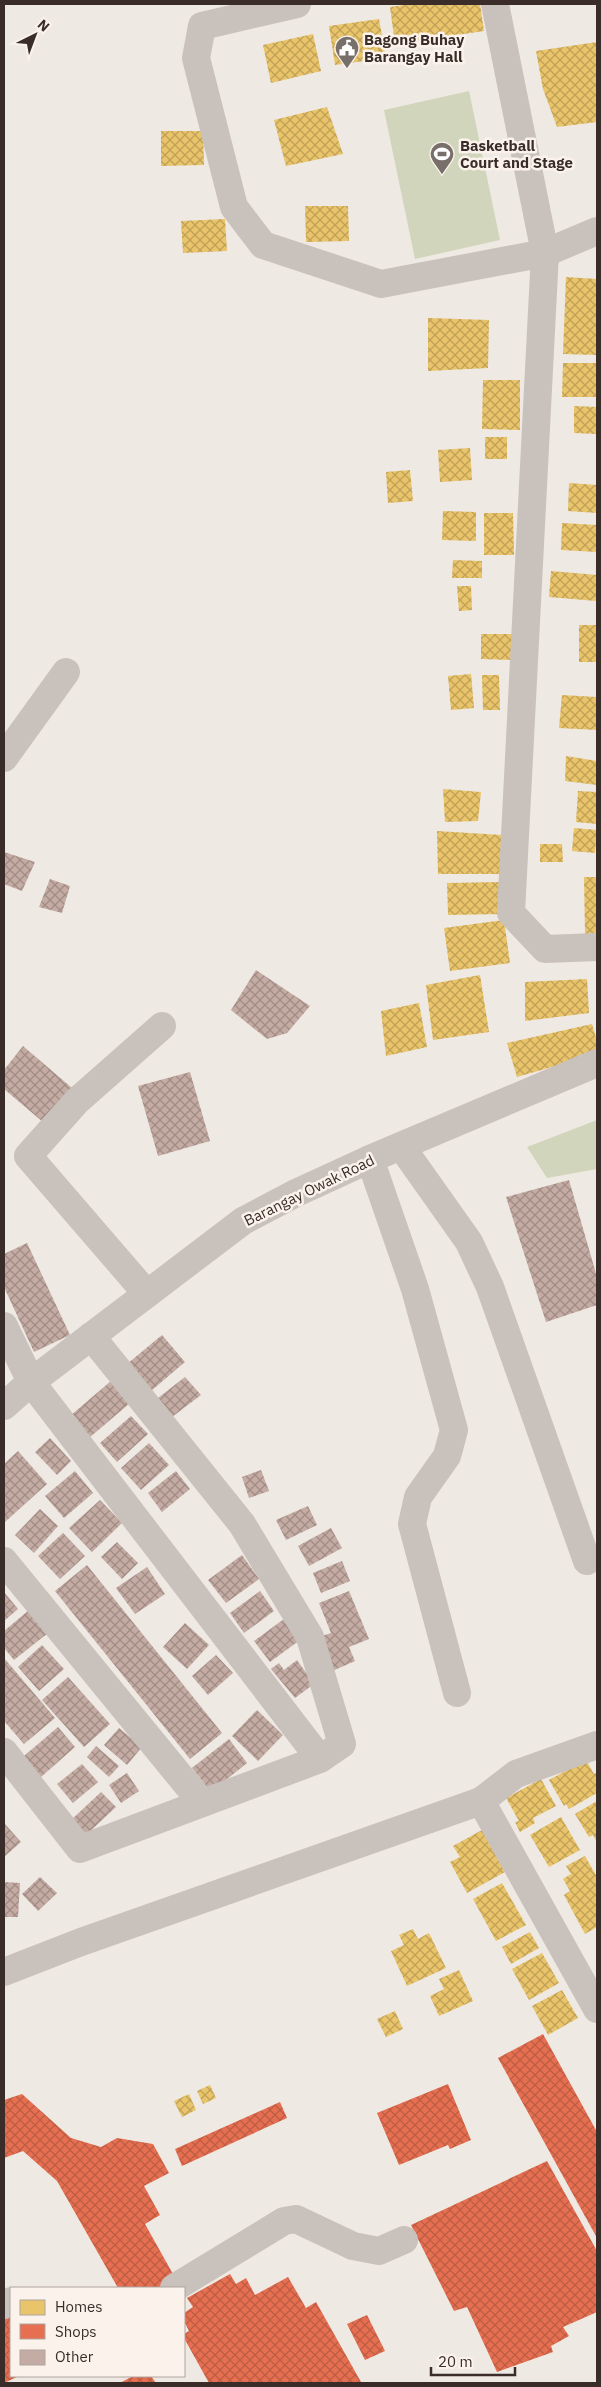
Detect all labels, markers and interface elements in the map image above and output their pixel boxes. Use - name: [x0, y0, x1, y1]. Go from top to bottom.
- north arrow: [10, 10, 60, 60]
- text: N: [34, 15, 53, 35]
- place label: Bagong Buhay Barangay Hall: [364, 30, 464, 66]
- public building icon: Bagong Buhay Barangay Hall: [334, 35, 360, 69]
- place label: Basketball Court and Stage: [460, 136, 573, 172]
- sports icon: Basketball Court and Stage: [429, 141, 455, 175]
- street label: Barangay Owak Road: [241, 1150, 377, 1230]
- legend: [10, 2287, 185, 2377]
- text: Homes: [55, 2297, 103, 2316]
- text: Shops: [55, 2322, 97, 2341]
- scale bar: [431, 2344, 515, 2376]
- text: Other: [55, 2347, 94, 2366]
- text: 20 m: [438, 2352, 473, 2371]

